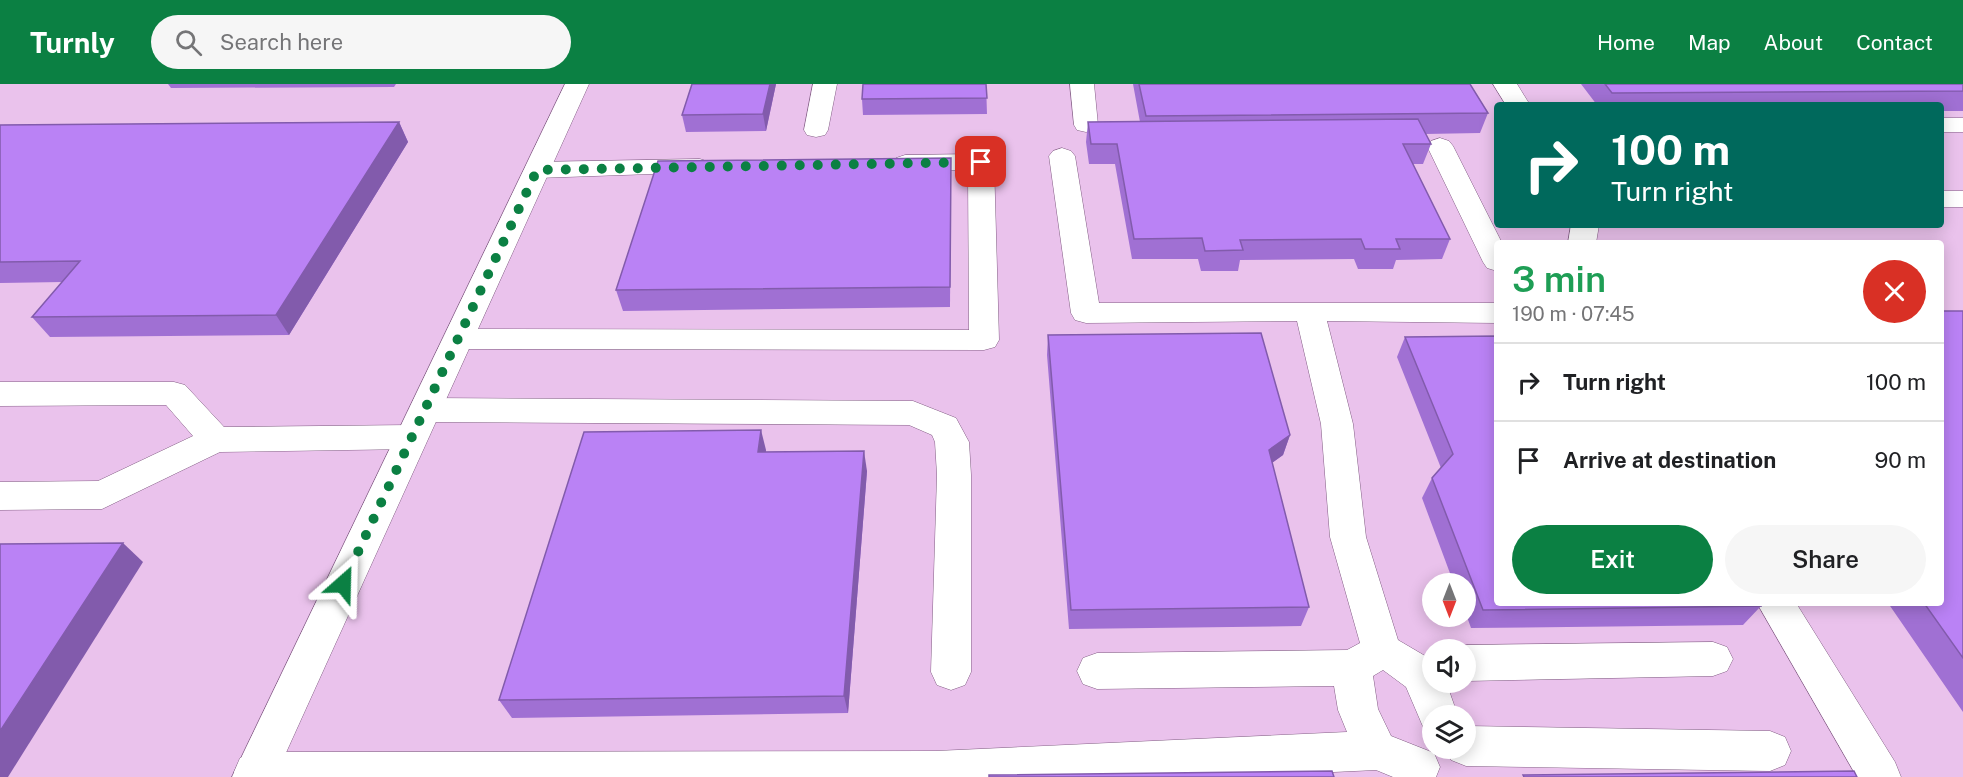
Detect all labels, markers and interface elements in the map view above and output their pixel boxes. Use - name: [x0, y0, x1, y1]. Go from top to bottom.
- search box: [151, 15, 571, 69]
- text: Turnly: [30, 26, 115, 59]
- icon: search: [172, 26, 205, 59]
- text: Search here: [220, 29, 343, 55]
- text: Home: [1597, 30, 1655, 55]
- text: Map: [1688, 30, 1731, 55]
- text: About: [1764, 30, 1823, 55]
- text: Contact: [1856, 30, 1933, 55]
- text: 100 m: [1611, 125, 1730, 174]
- icon: right: [1512, 126, 1590, 204]
- pin: [955, 136, 1006, 187]
- icon: arrive: [964, 145, 997, 178]
- text: Turn right: [1611, 175, 1734, 207]
- text: 3 min: [1512, 258, 1606, 300]
- button: close: [1863, 260, 1926, 323]
- text: 190 m · 07:45: [1512, 302, 1635, 326]
- icon: right: [1512, 366, 1545, 399]
- text: Turn right: [1563, 369, 1666, 395]
- text: 100 m: [1866, 369, 1926, 395]
- icon: arrive: [1512, 444, 1545, 477]
- text: Arrive at destination: [1563, 447, 1776, 473]
- text: 90 m: [1875, 447, 1926, 473]
- button: Exit: [1512, 525, 1713, 594]
- button: Share: [1725, 525, 1926, 594]
- position arrow: [311, 552, 375, 616]
- north arrow: [1422, 573, 1476, 627]
- map controls: [1422, 573, 1476, 759]
- button: sound: [1422, 639, 1476, 693]
- button: layers: [1422, 705, 1476, 759]

